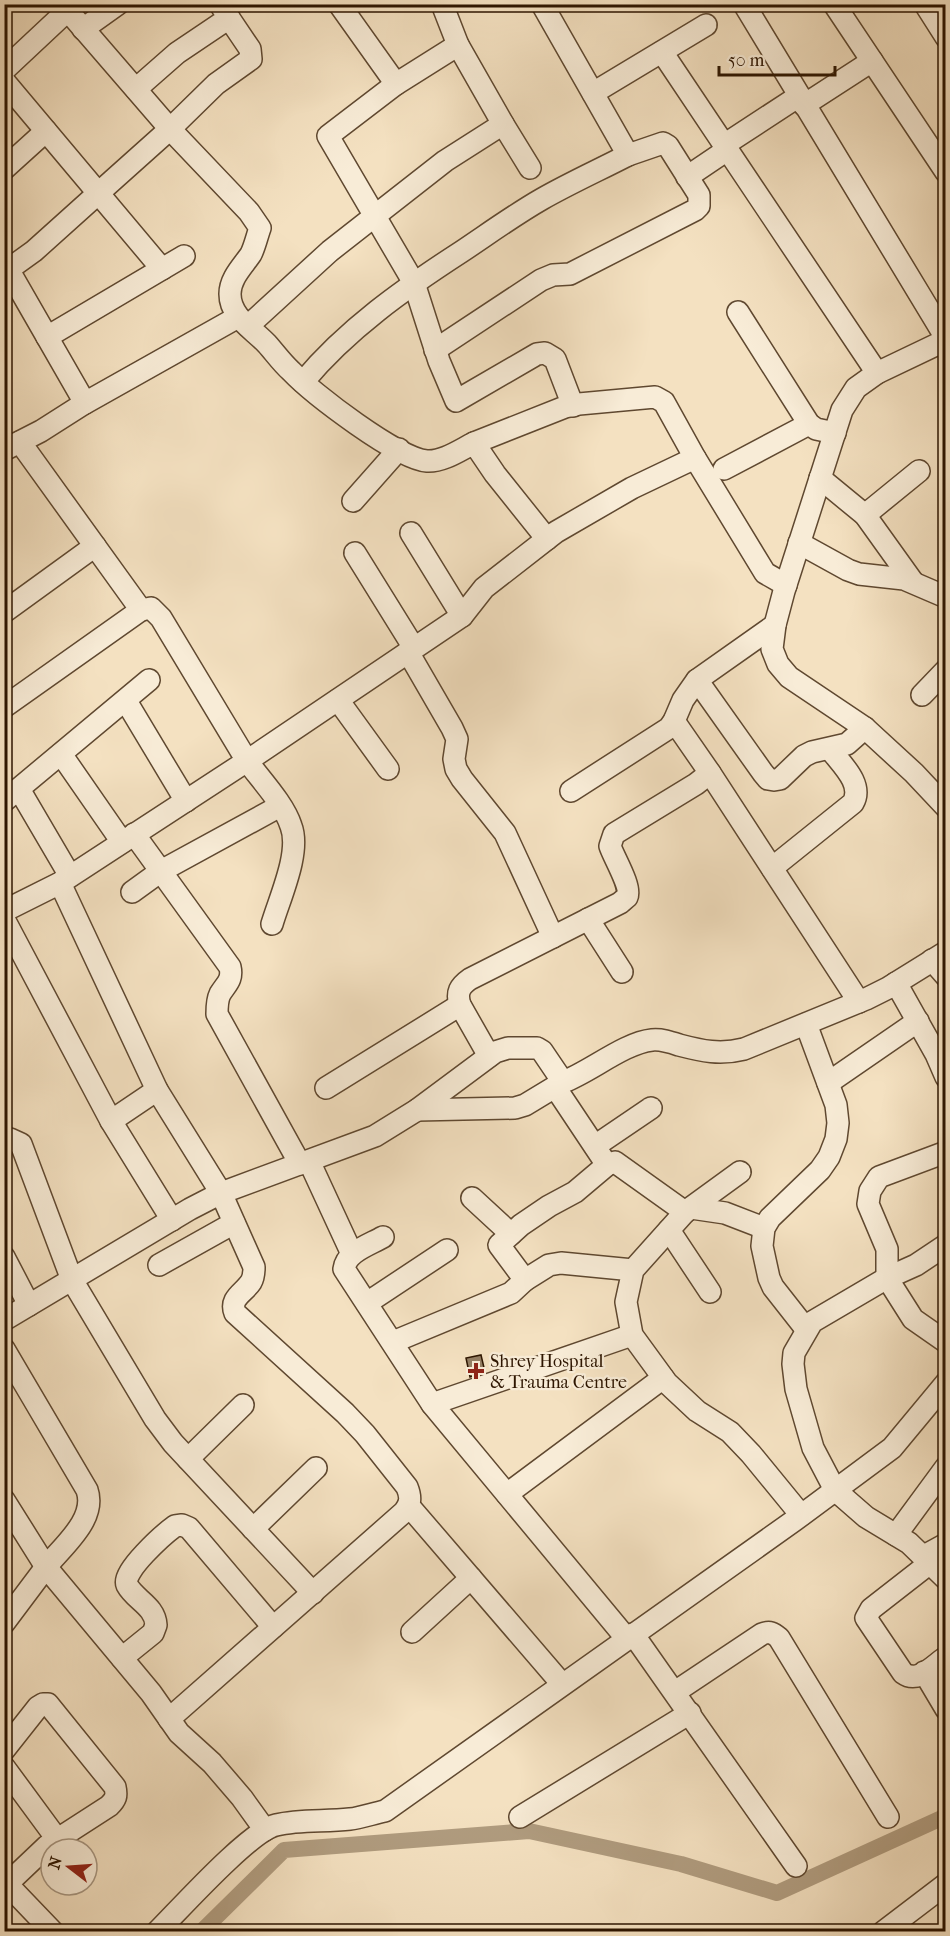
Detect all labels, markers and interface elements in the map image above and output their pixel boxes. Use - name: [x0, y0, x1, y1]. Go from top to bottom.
- scale bar: [719, 39, 834, 77]
- text: 50 m: [728, 50, 765, 71]
- place label: Shrey Hospital & Trauma Centre: [490, 1351, 627, 1393]
- marker: Shrey Hospital & Trauma Centre: [467, 1362, 485, 1380]
- north arrow: [39, 1837, 99, 1897]
- text: N: [44, 1853, 66, 1871]

